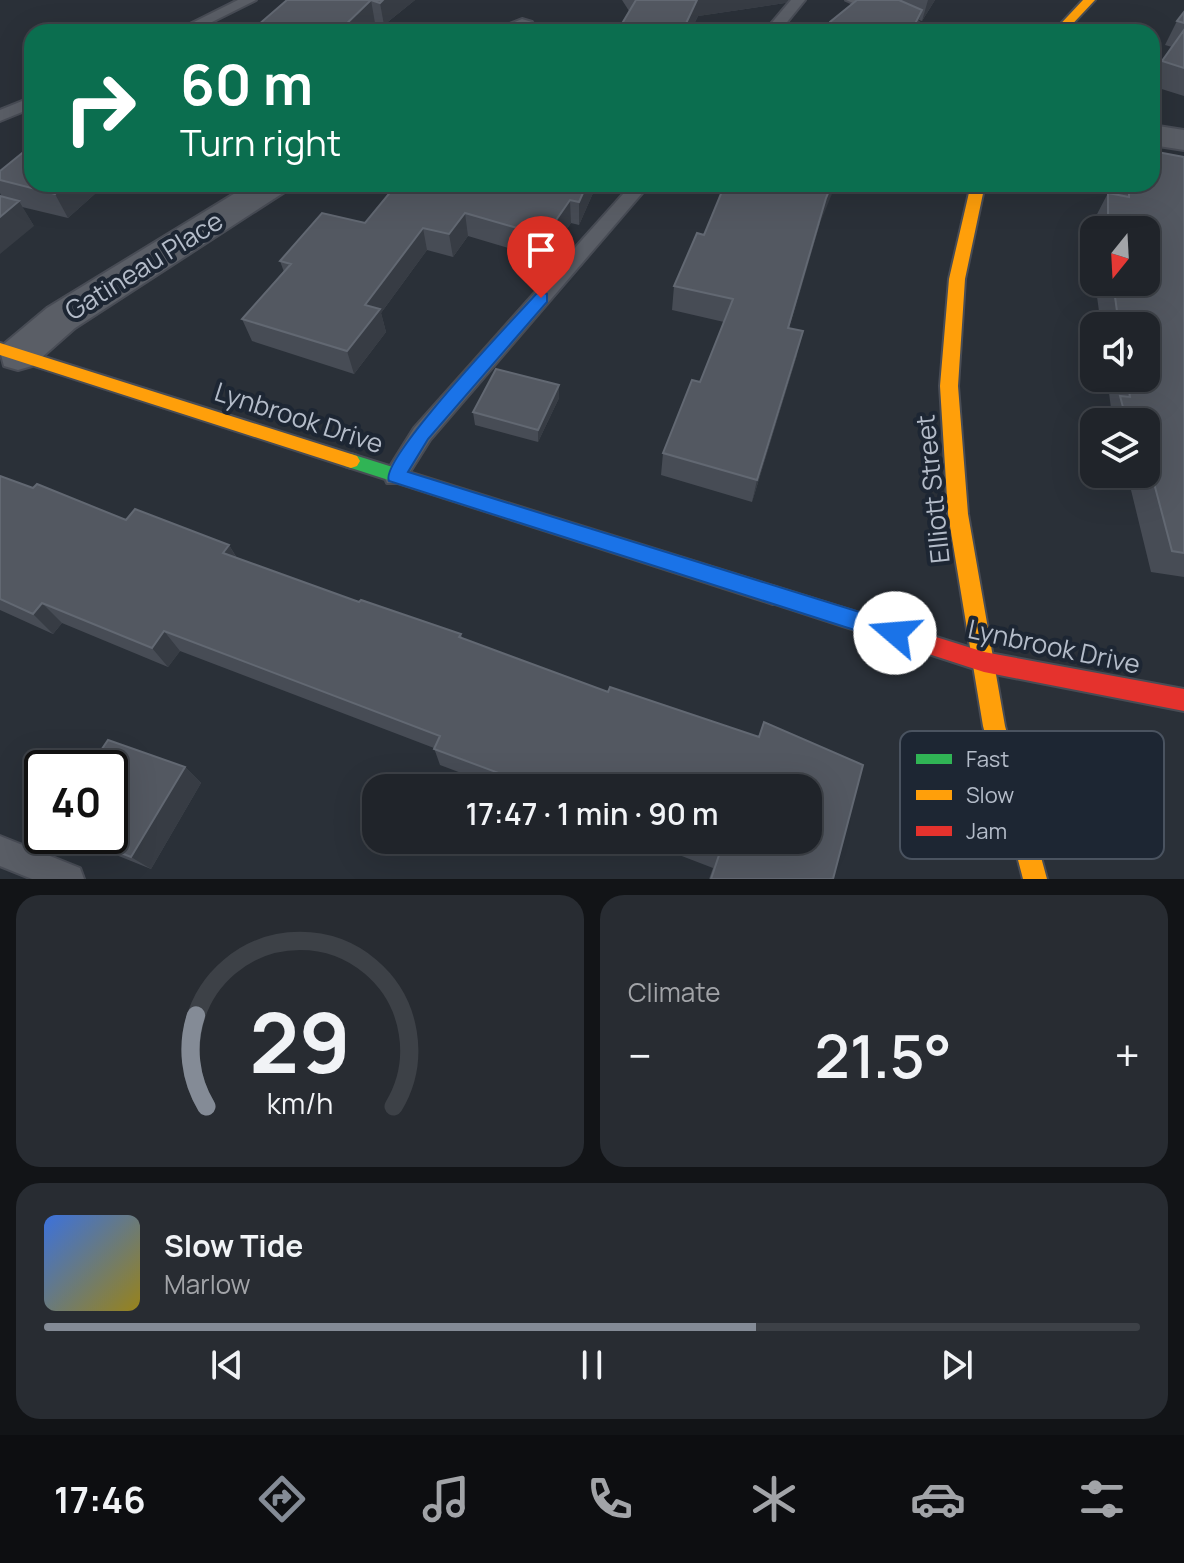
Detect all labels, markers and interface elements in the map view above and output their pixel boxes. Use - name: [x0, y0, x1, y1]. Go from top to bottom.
- text: 60 m: [180, 45, 313, 122]
- icon: right: [48, 56, 152, 160]
- text: Turn right: [180, 118, 341, 167]
- street label: Gatineau Place: [58, 202, 229, 328]
- pin: [507, 216, 575, 298]
- north arrow: [1080, 216, 1160, 296]
- map controls: [1080, 216, 1160, 488]
- icon: arrive: [519, 228, 563, 272]
- button: sound: [1080, 312, 1160, 392]
- street label: Lynbrook Drive: [210, 373, 388, 461]
- button: layers: [1080, 408, 1160, 488]
- street label: Elliott Street: [906, 413, 958, 565]
- position arrow: [853, 591, 937, 675]
- street label: Lynbrook Drive: [965, 610, 1144, 682]
- legend: [900, 731, 1164, 859]
- text: Fast: [966, 744, 1009, 774]
- speed limit sign: 40: [24, 750, 128, 854]
- text: Slow: [966, 780, 1014, 810]
- text: 17:47 · 1 min · 90 m: [465, 793, 719, 834]
- text: Jam: [966, 816, 1007, 846]
- text: Climate: [628, 974, 720, 1010]
- text: 29: [249, 984, 351, 1098]
- text: 21.5°: [815, 1014, 952, 1096]
- text: −: [628, 1025, 652, 1085]
- text: +: [1115, 1025, 1140, 1085]
- text: km/h: [267, 1084, 333, 1123]
- text: Slow Tide: [164, 1225, 303, 1266]
- text: Marlow: [164, 1266, 251, 1302]
- icon: previous: [205, 1343, 249, 1387]
- icon: pause: [570, 1343, 614, 1387]
- icon: next: [935, 1343, 979, 1387]
- icon: directions: [254, 1471, 310, 1527]
- icon: music: [418, 1471, 474, 1527]
- icon: phone: [582, 1471, 638, 1527]
- icon: climate: [746, 1471, 802, 1527]
- icon: car: [910, 1471, 966, 1527]
- icon: filters: [1074, 1471, 1130, 1527]
- text: 17:46: [54, 1475, 146, 1524]

